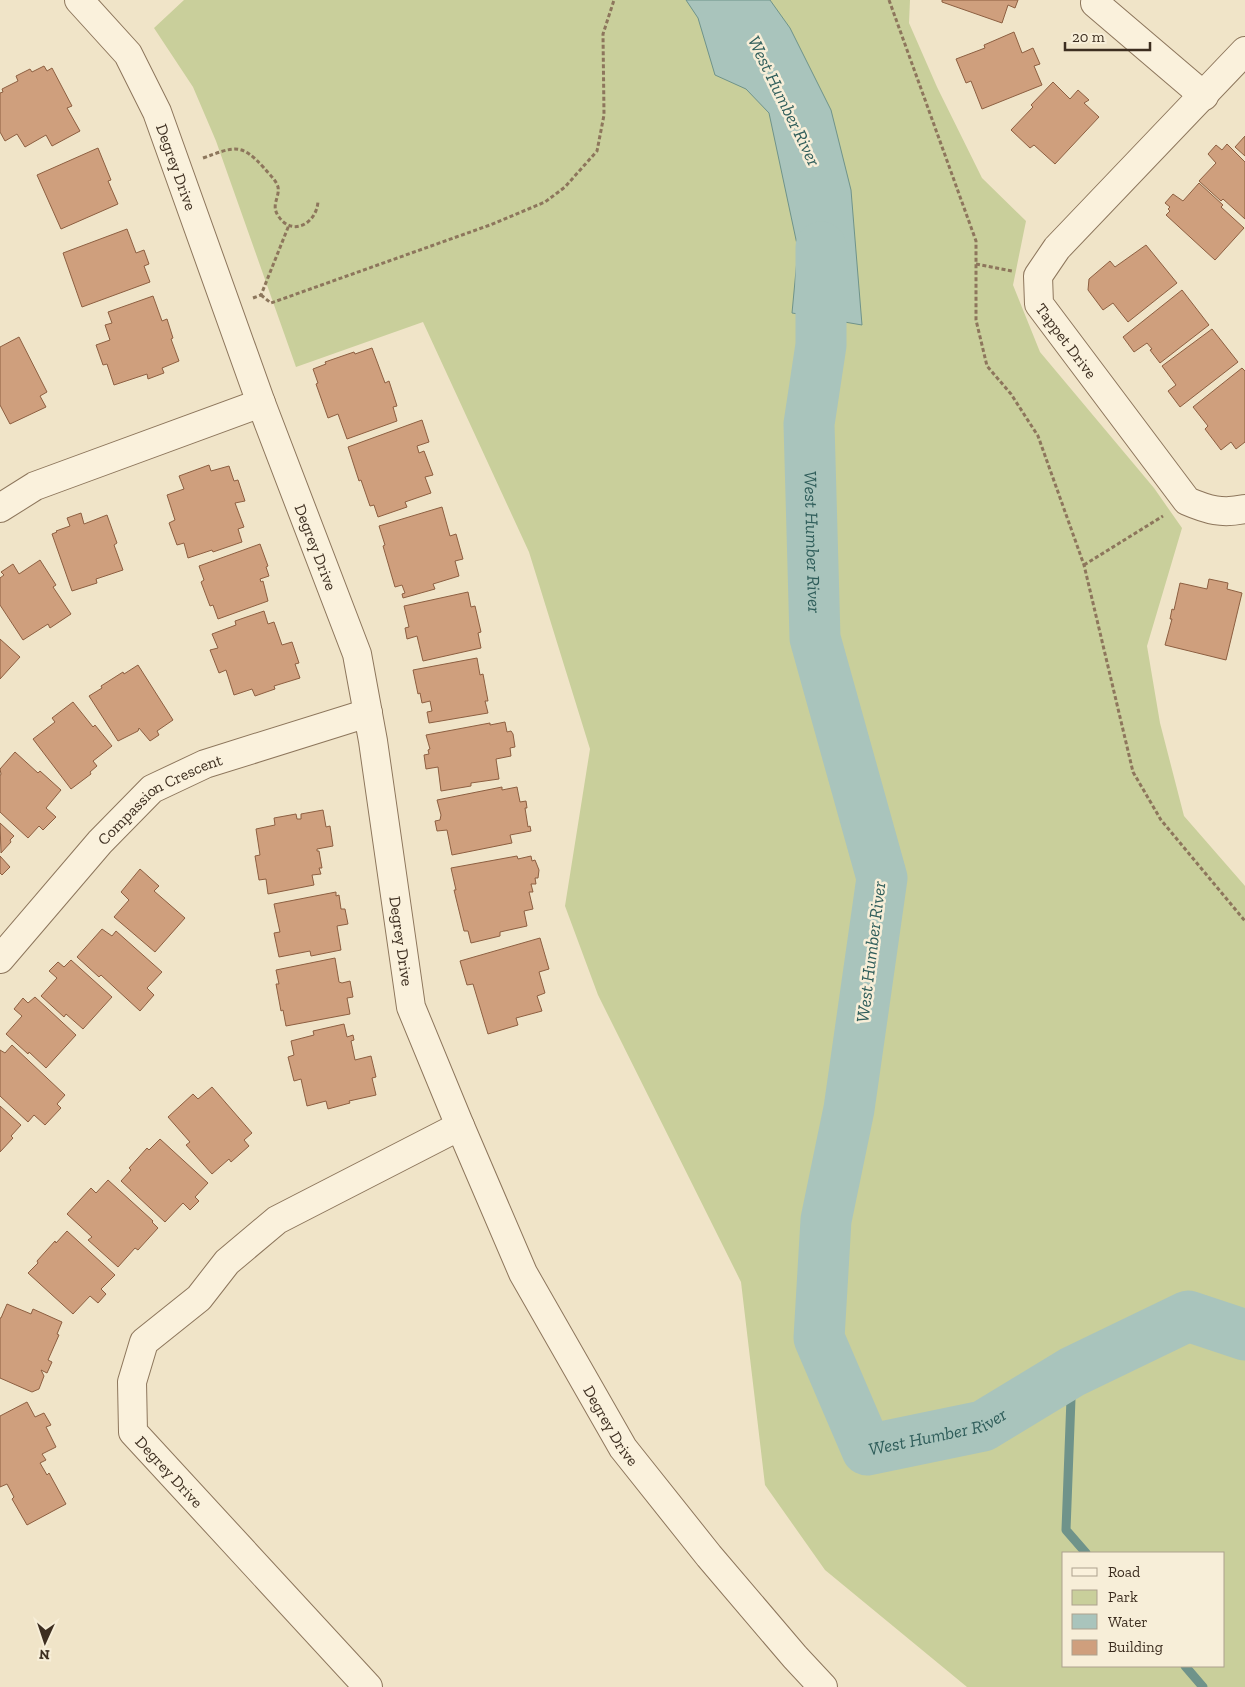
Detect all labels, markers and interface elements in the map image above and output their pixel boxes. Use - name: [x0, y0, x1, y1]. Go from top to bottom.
- scale bar: [1065, 20, 1150, 52]
- text: 20 m: [1072, 28, 1105, 46]
- water label: West Humber River: [743, 32, 825, 170]
- street label: Degrey Drive: [152, 121, 200, 213]
- street label: Tappet Drive: [1032, 299, 1101, 382]
- water label: West Humber River: [799, 471, 825, 614]
- street label: Degrey Drive: [291, 501, 341, 593]
- street label: Compassion Crescent: [94, 750, 225, 849]
- water label: West Humber River: [851, 879, 891, 1024]
- street label: Degrey Drive: [385, 895, 417, 987]
- street label: Degrey Drive: [579, 1382, 642, 1470]
- water label: West Humber River: [867, 1403, 1011, 1460]
- street label: Degrey Drive: [131, 1432, 207, 1512]
- legend: [1062, 1552, 1225, 1667]
- text: Road: [1108, 1563, 1141, 1581]
- text: Park: [1108, 1588, 1138, 1606]
- text: Water: [1108, 1613, 1148, 1631]
- north arrow: [20, 1617, 70, 1667]
- text: Building: [1108, 1638, 1163, 1656]
- text: N: [38, 1646, 50, 1663]

